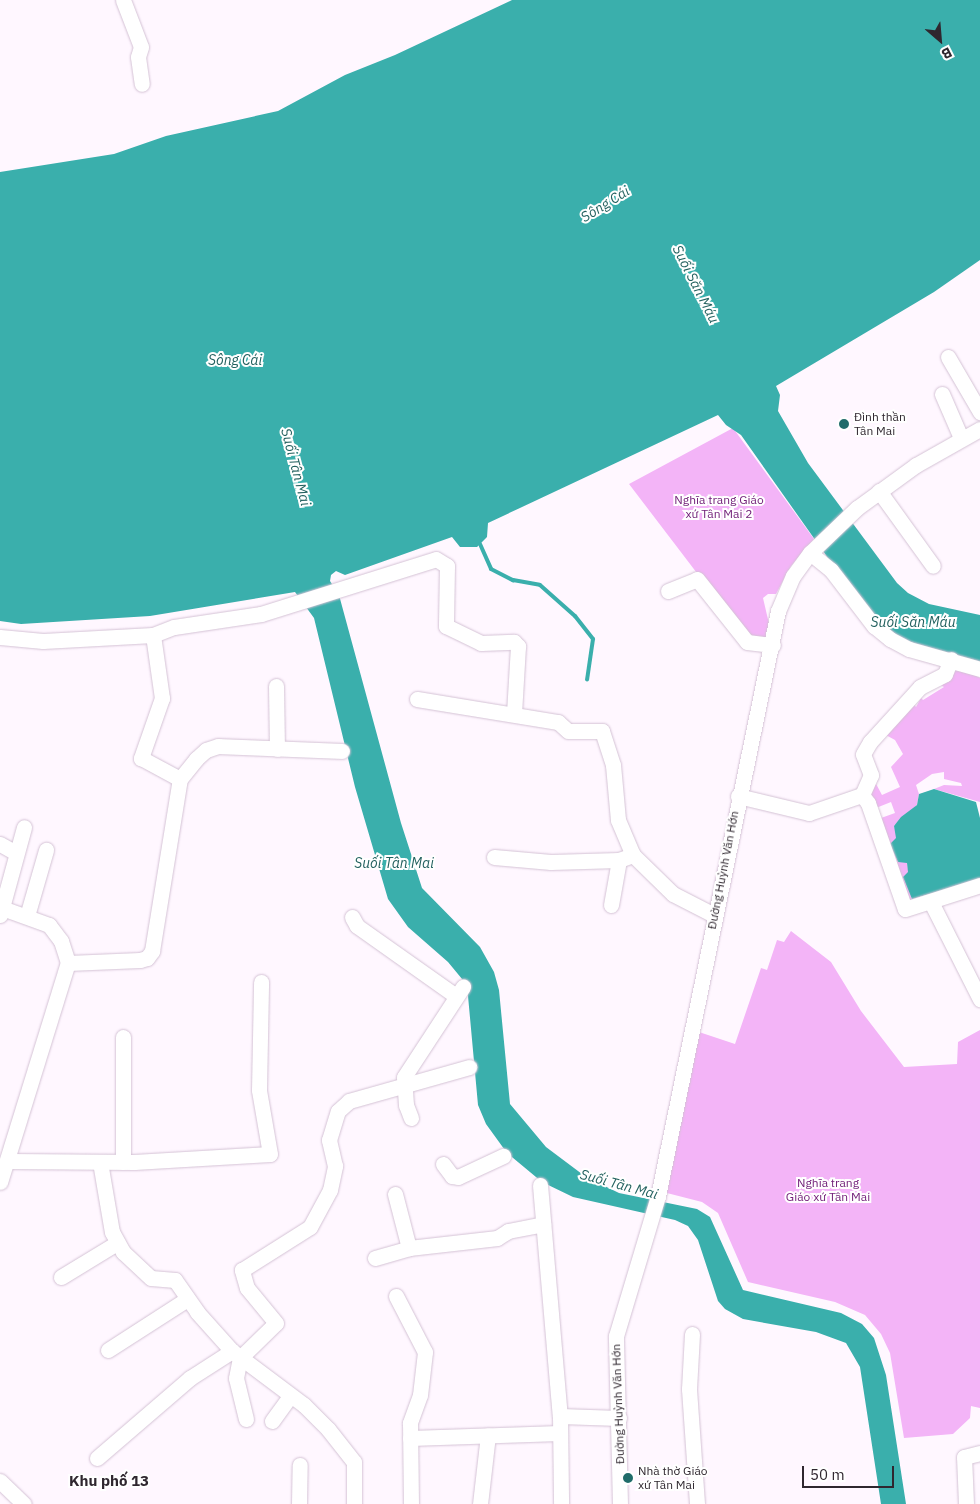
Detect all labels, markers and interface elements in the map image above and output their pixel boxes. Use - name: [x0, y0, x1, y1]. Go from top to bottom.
- north arrow: [915, 15, 965, 65]
- text: B: [939, 43, 955, 64]
- water label: Sông Cái: [578, 183, 632, 225]
- water label: Suối Săn Máu: [669, 242, 723, 326]
- water label: Sông Cái: [208, 352, 262, 368]
- place label: Đình thần Tân Mai: [854, 410, 906, 438]
- marker: Đình thần Tân Mai: [838, 418, 850, 430]
- water label: Suối Tân Mai: [278, 426, 314, 508]
- park label: Nghĩa trang Giáo xứ Tân Mai 2: [674, 493, 764, 521]
- water label: Suối Săn Máu: [870, 614, 956, 630]
- street label: Đường Huỳnh Văn Hớn: [704, 810, 742, 930]
- water label: Suối Tân Mai: [354, 855, 434, 871]
- water label: Suối Tân Mai: [578, 1166, 660, 1202]
- park label: Nghĩa trang Giáo xứ Tân Mai: [786, 1176, 870, 1204]
- street label: Đường Huỳnh Văn Hớn: [609, 1344, 627, 1464]
- scale bar: [805, 1456, 898, 1488]
- place label: Nhà thờ Giáo xứ Tân Mai: [638, 1464, 708, 1492]
- text: 50 m: [810, 1465, 845, 1484]
- district label: Khu phố 13: [69, 1472, 149, 1490]
- marker: Nhà thờ Giáo xứ Tân Mai: [622, 1472, 634, 1484]

